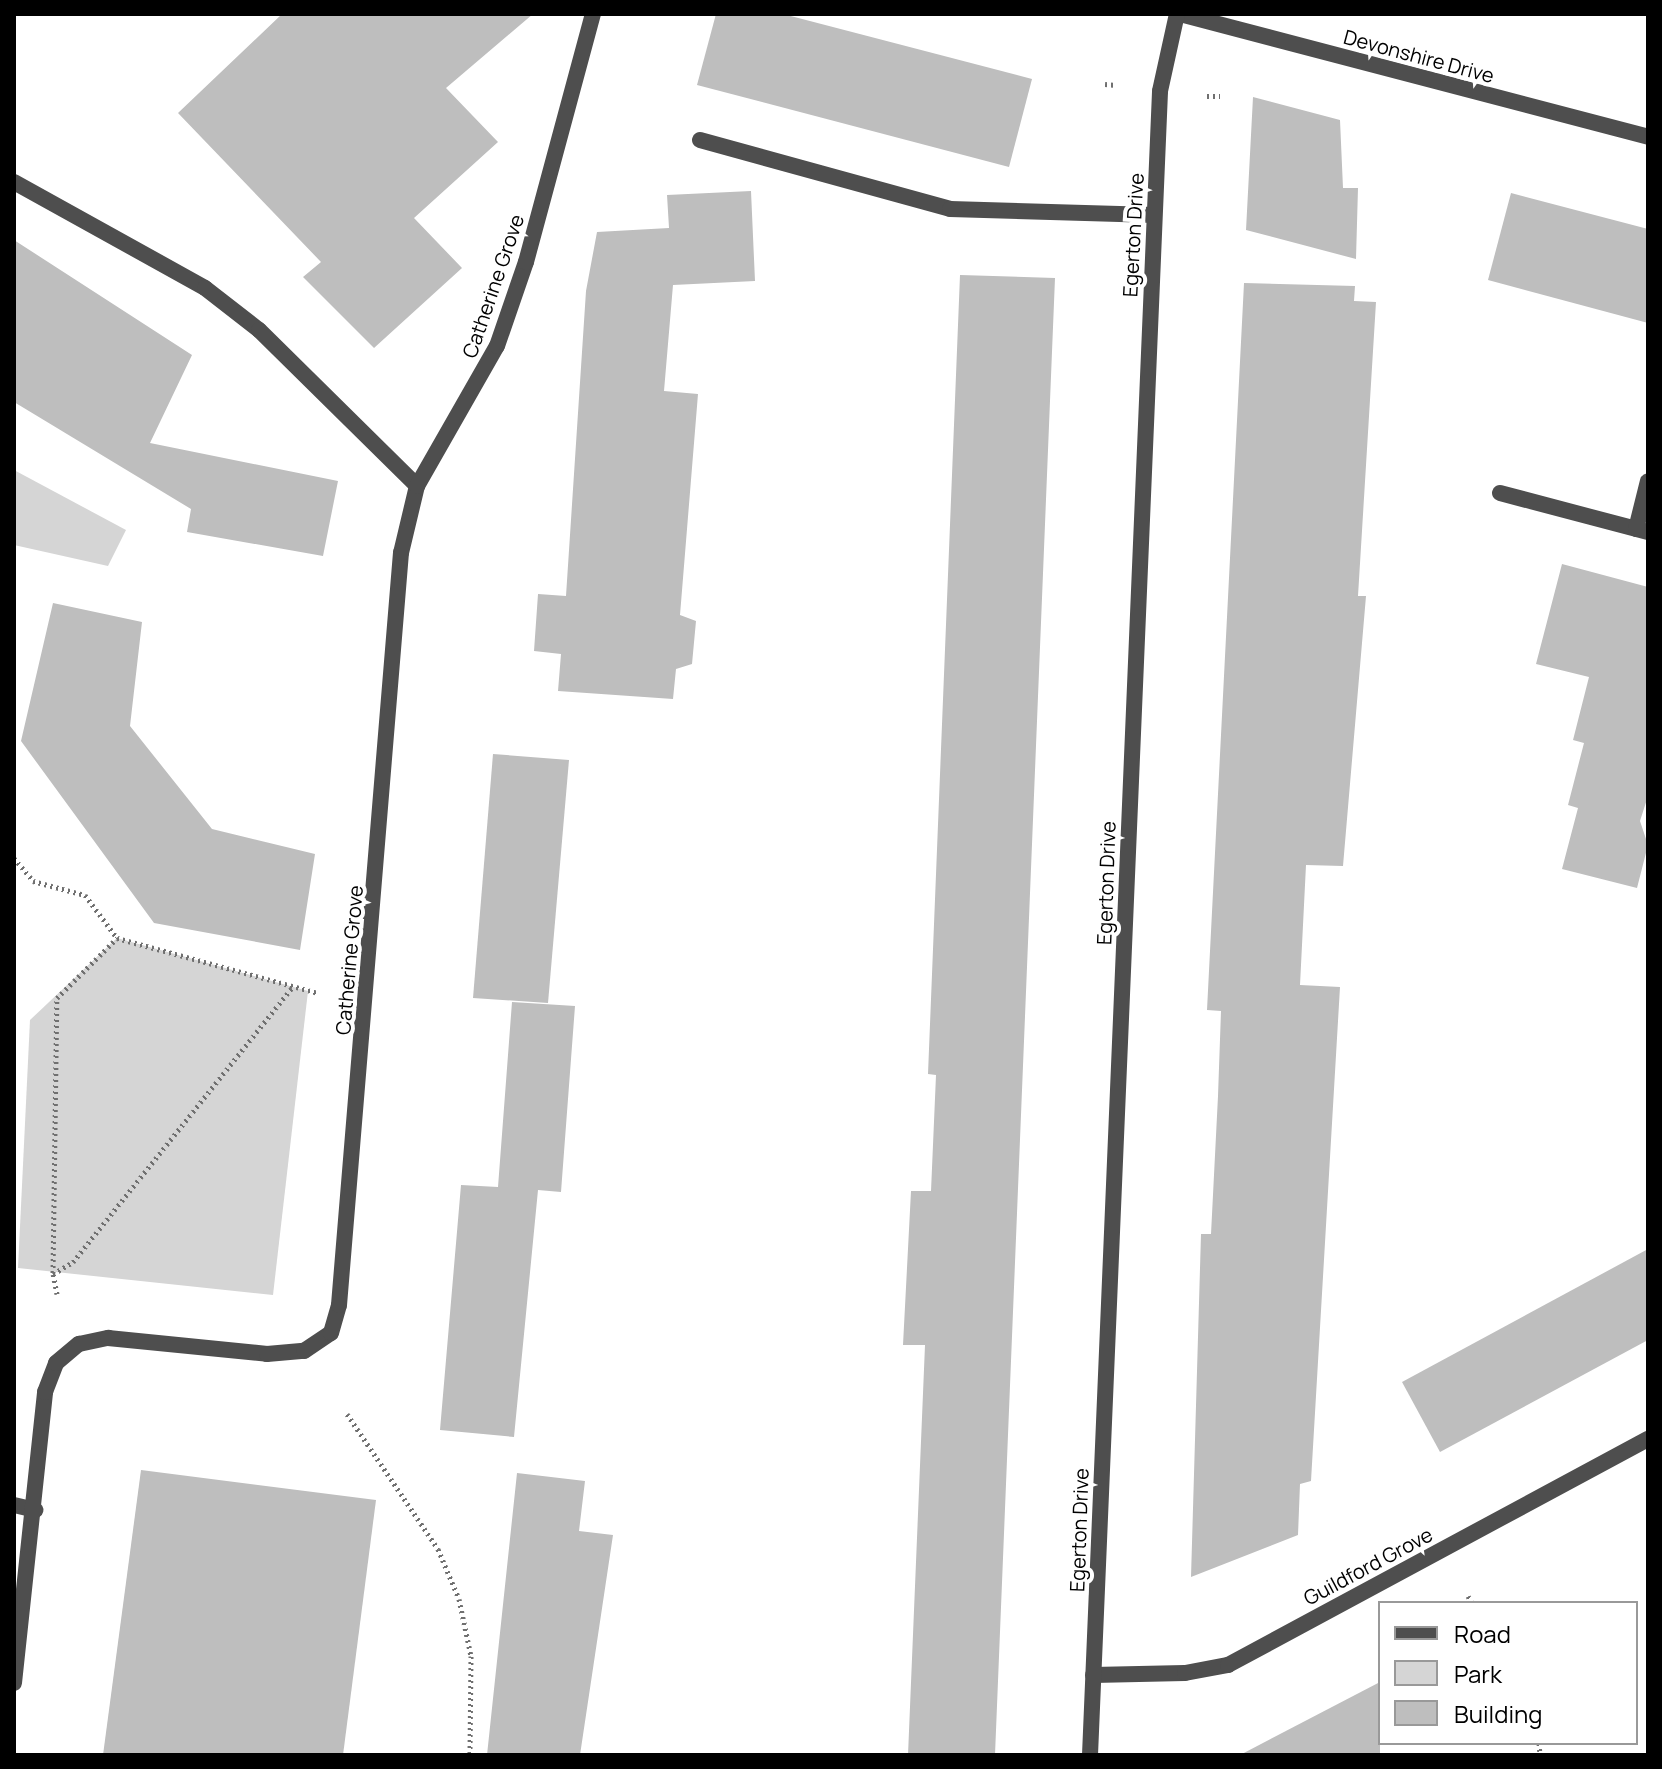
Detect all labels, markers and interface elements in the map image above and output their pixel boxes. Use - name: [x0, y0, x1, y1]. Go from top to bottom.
- street label: Devonshire Drive: [1341, 24, 1497, 88]
- street label: Egerton Drive: [1118, 172, 1148, 298]
- street label: Catherine Grove: [457, 211, 529, 361]
- street label: Egerton Drive: [1092, 821, 1120, 945]
- street label: Catherine Grove: [330, 884, 368, 1036]
- street label: Egerton Drive: [1065, 1468, 1093, 1592]
- street label: Guildford Grove: [1299, 1522, 1437, 1610]
- legend: [1378, 1601, 1638, 1745]
- text: Road: [1454, 1617, 1511, 1650]
- text: Park: [1454, 1657, 1502, 1690]
- text: Building: [1454, 1697, 1542, 1730]

